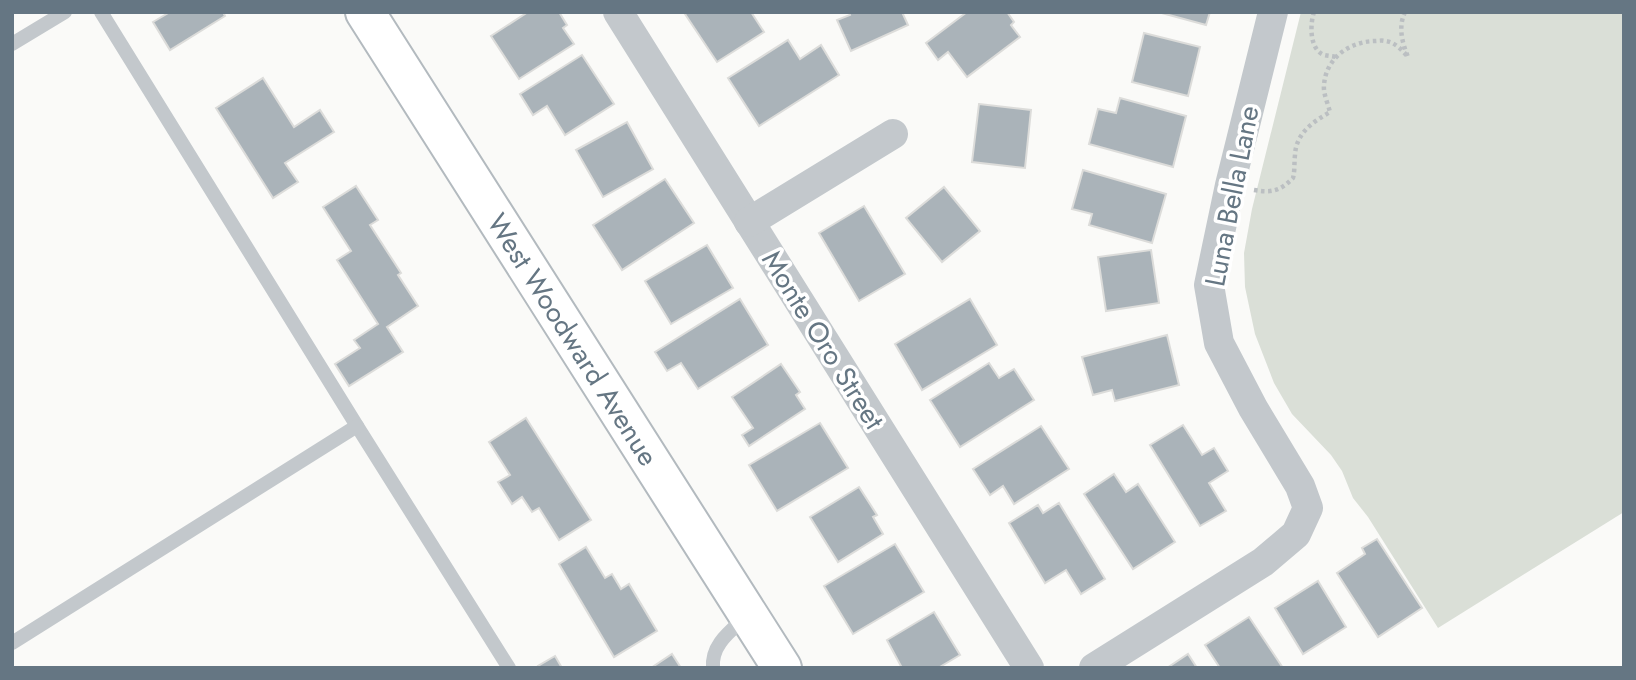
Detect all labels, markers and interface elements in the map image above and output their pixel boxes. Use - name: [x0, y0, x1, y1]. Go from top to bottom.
- street label: Luna Bella Lane: [1194, 102, 1270, 290]
- street label: West Woodward Avenue: [477, 205, 669, 474]
- street label: Monte Oro Street: [752, 243, 895, 438]

